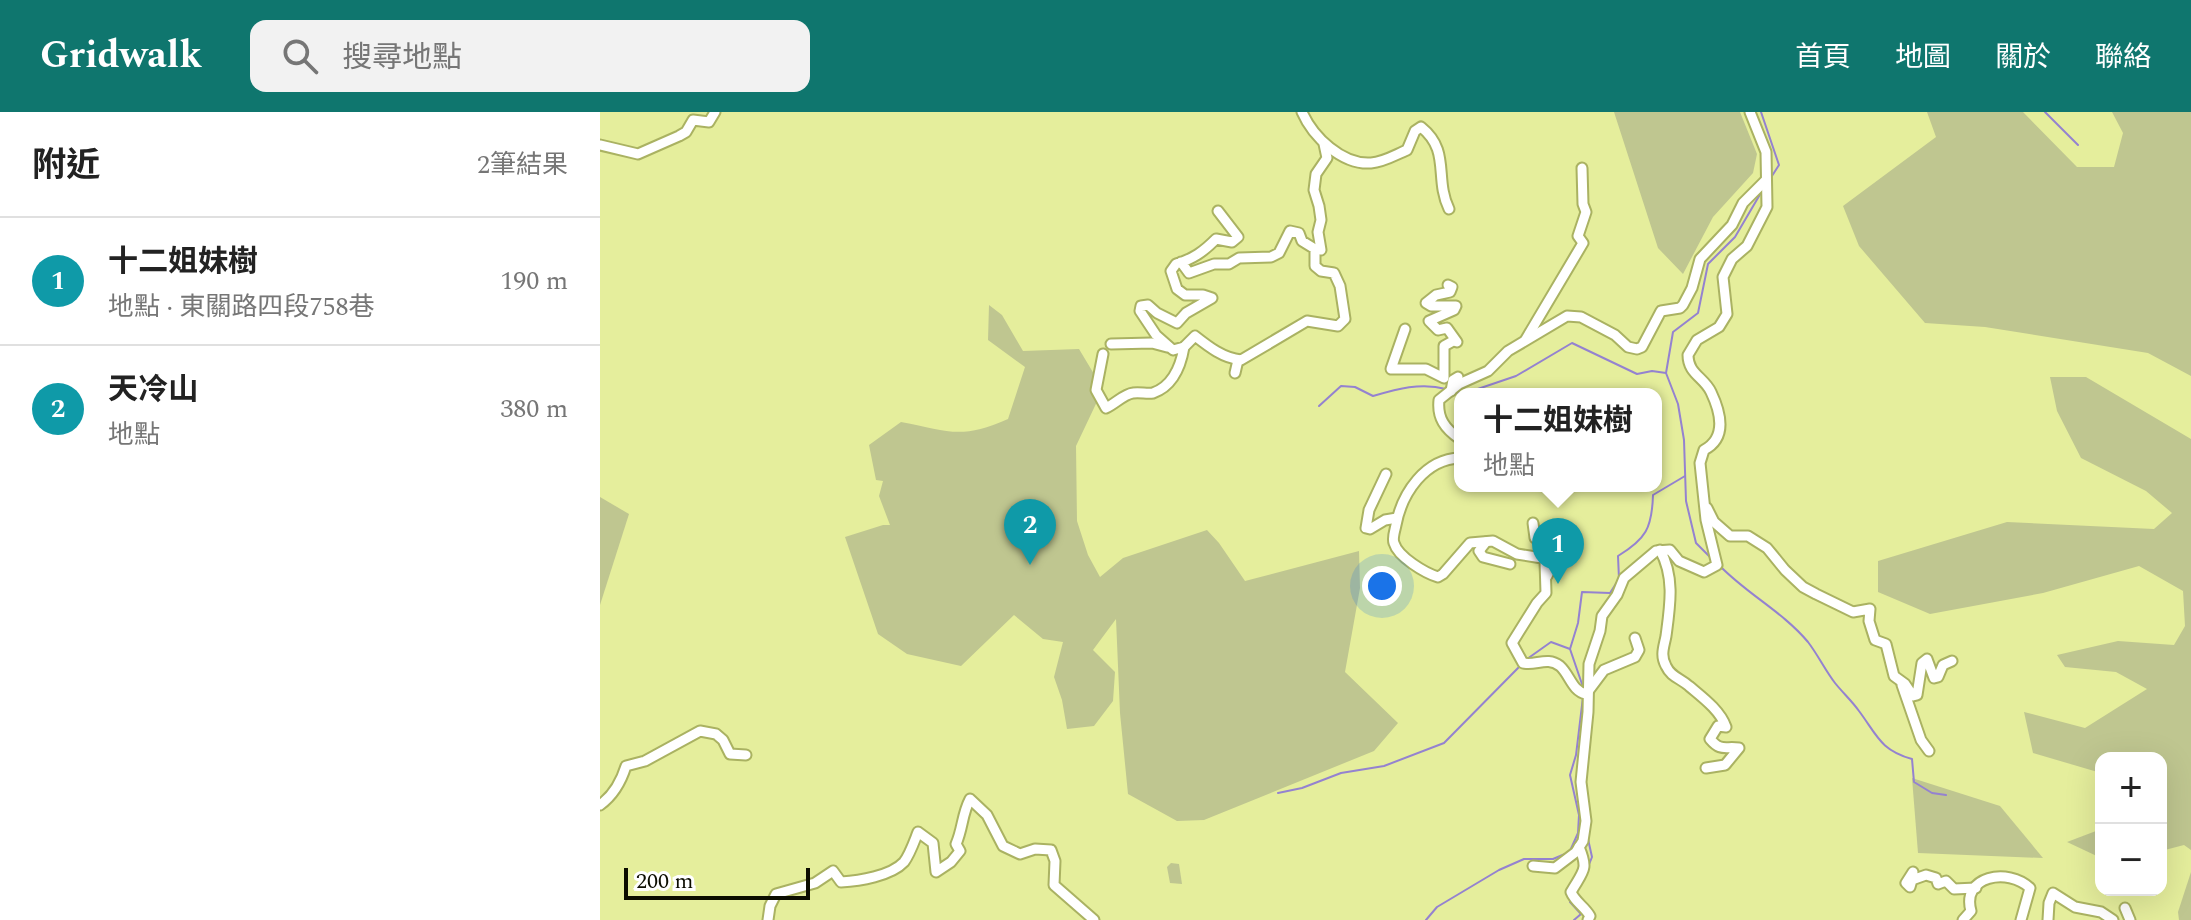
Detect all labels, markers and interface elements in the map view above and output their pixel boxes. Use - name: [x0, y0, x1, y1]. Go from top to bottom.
- search box: [250, 20, 810, 92]
- text: Gridwalk: [40, 27, 202, 85]
- icon: search: [278, 34, 322, 78]
- text: 搜尋地點: [342, 35, 462, 81]
- text: 首頁: [1795, 36, 1851, 79]
- text: 地圖: [1895, 36, 1951, 79]
- text: 關於: [1995, 36, 2051, 79]
- text: 聯絡: [2095, 36, 2151, 79]
- text: 附近: [32, 140, 100, 192]
- text: 2筆結果: [477, 145, 568, 185]
- text: 十二姐妹樹: [108, 239, 258, 285]
- text: 1: [51, 261, 65, 301]
- text: 190 m: [500, 261, 568, 301]
- text: 地點 · 東關路四段758巷: [108, 287, 375, 327]
- text: 天冷山: [108, 367, 198, 413]
- popup: [1454, 388, 1662, 492]
- text: 2: [51, 389, 65, 429]
- text: 380 m: [500, 389, 568, 429]
- text: 十二姐妹樹: [1483, 398, 1633, 444]
- text: 地點: [108, 415, 160, 455]
- text: 地點: [1483, 446, 1535, 486]
- pin: 2: [1004, 499, 1056, 565]
- pin: 1: [1532, 518, 1584, 584]
- your location: [1362, 566, 1402, 606]
- map controls: [2095, 752, 2167, 896]
- button: +: [2095, 752, 2167, 824]
- button: −: [2095, 824, 2167, 896]
- scale bar: [624, 864, 810, 900]
- text: 200 m: [636, 865, 693, 898]

